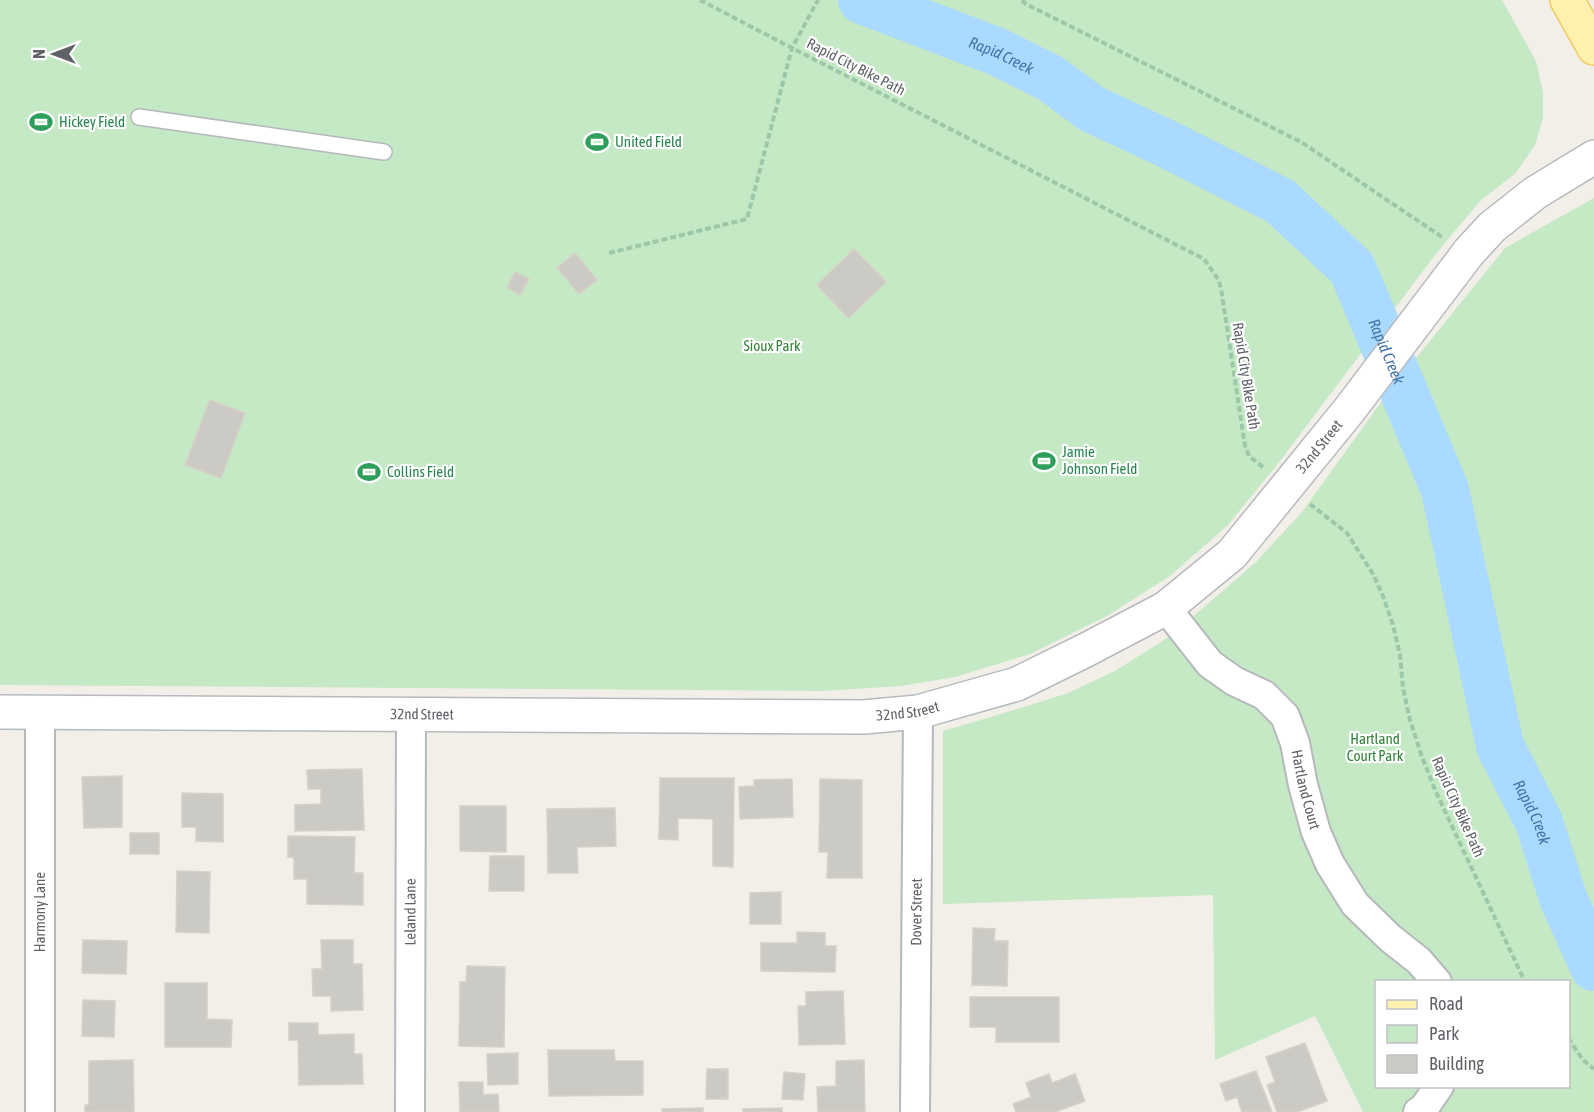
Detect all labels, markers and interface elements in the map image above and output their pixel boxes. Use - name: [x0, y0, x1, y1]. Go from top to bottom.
- north arrow: [24, 24, 84, 84]
- water label: Rapid Creek: [967, 33, 1038, 78]
- street label: Rapid City Bike Path: [804, 34, 908, 99]
- text: N: [30, 49, 48, 59]
- sports icon: Hickey Field: [28, 109, 54, 135]
- place label: Hickey Field: [59, 113, 125, 130]
- sports icon: United Field: [584, 129, 610, 155]
- place label: United Field: [615, 133, 682, 150]
- water label: Rapid Creek: [1365, 316, 1409, 388]
- street label: Rapid City Bike Path: [1230, 321, 1263, 431]
- park label: Sioux Park: [743, 337, 801, 354]
- street label: 32nd Street: [1292, 416, 1346, 476]
- place label: Jamie Johnson Field: [1062, 443, 1137, 477]
- sports icon: Jamie Johnson Field: [1031, 448, 1057, 474]
- sports icon: Collins Field: [356, 459, 382, 485]
- place label: Collins Field: [387, 463, 454, 480]
- street label: 32nd Street: [875, 697, 941, 724]
- street label: 32nd Street: [390, 705, 454, 723]
- park label: Hartland Court Park: [1347, 730, 1404, 764]
- street label: Hartland Court: [1288, 748, 1324, 831]
- street label: Rapid City Bike Path: [1429, 754, 1488, 860]
- water label: Rapid Creek: [1510, 777, 1555, 848]
- street label: Harmony Lane: [31, 872, 48, 952]
- street label: Leland Lane: [401, 878, 419, 945]
- street label: Dover Street: [907, 878, 925, 946]
- legend: [1375, 980, 1570, 1088]
- text: Road: [1429, 993, 1463, 1014]
- text: Park: [1429, 1023, 1459, 1044]
- text: Building: [1429, 1053, 1484, 1074]

